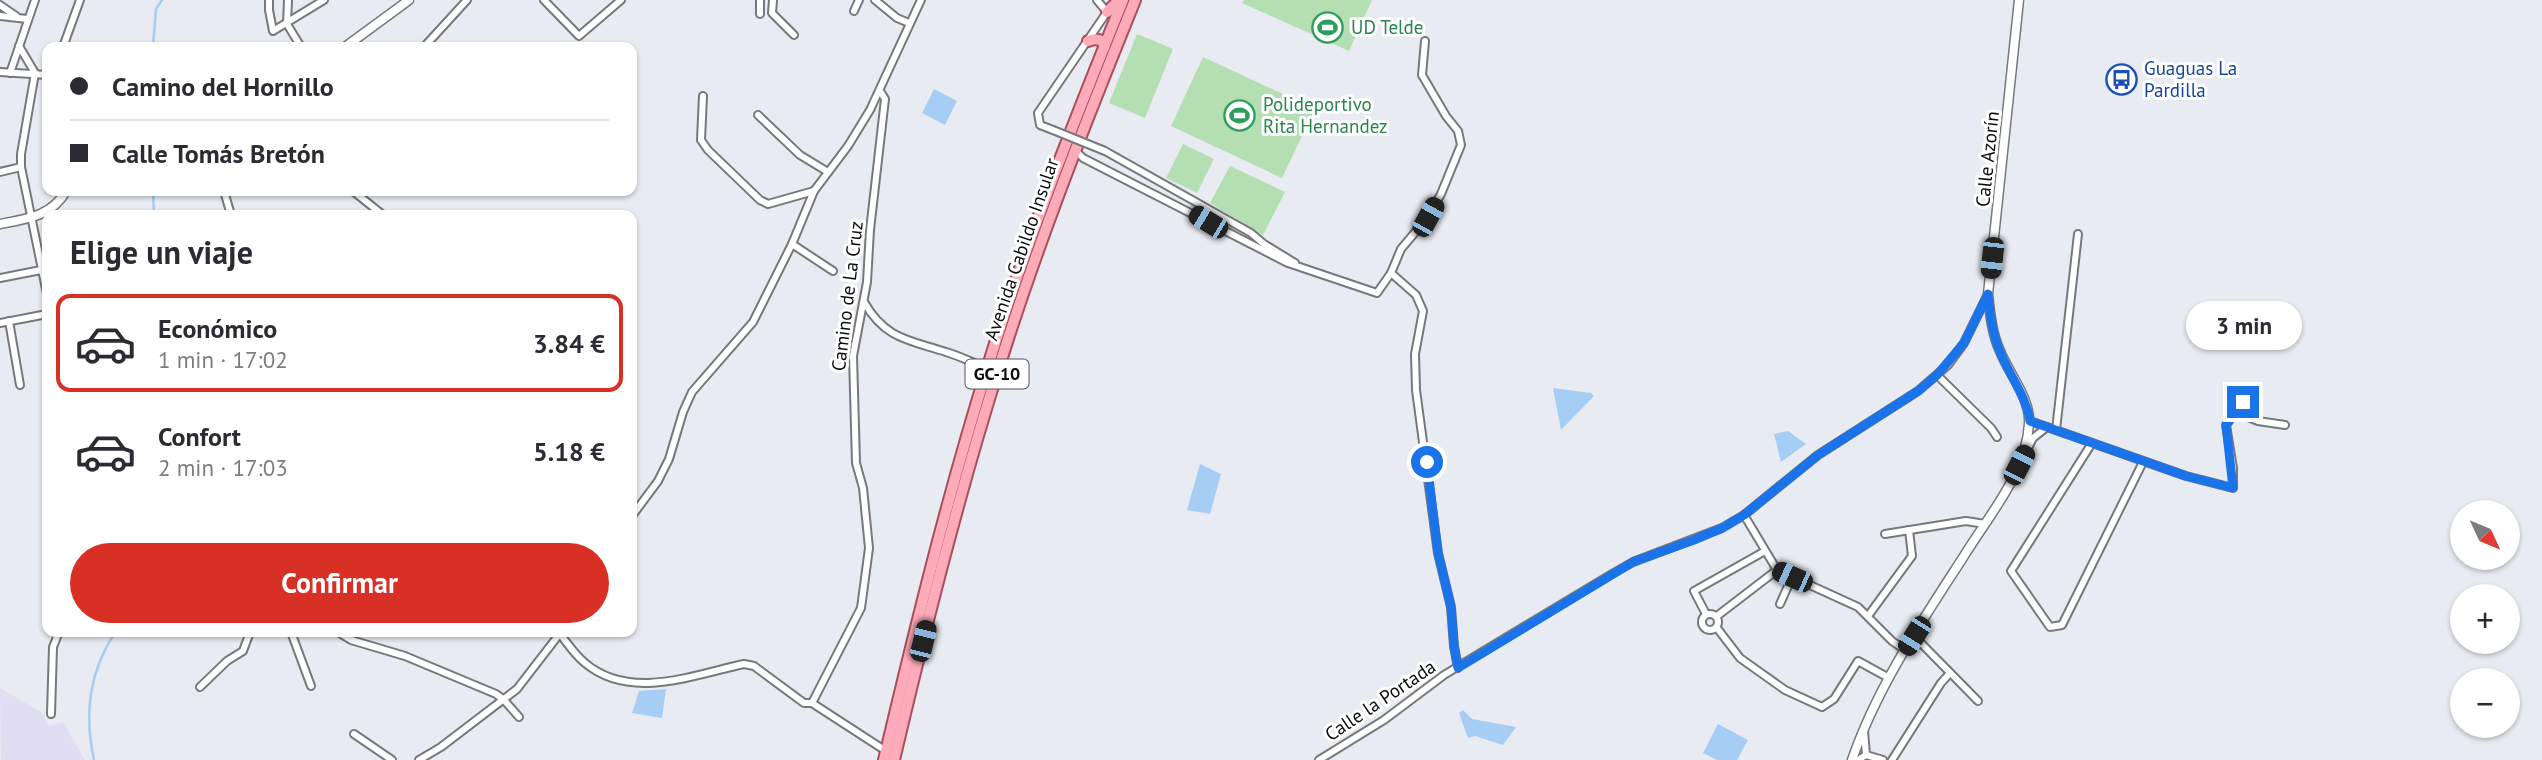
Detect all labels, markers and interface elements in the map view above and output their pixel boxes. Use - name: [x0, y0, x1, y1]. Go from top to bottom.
- sports icon: UD Telde: [1311, 10, 1345, 44]
- place label: UD Telde: [1351, 15, 1424, 39]
- place label: Guaguas La Pardilla: [2144, 56, 2237, 102]
- bus stop icon: Guaguas La Pardilla: [2104, 62, 2138, 96]
- text: Camino del Hornillo: [112, 70, 334, 103]
- place label: Polideportivo Rita Hernandez: [1263, 92, 1388, 138]
- sports icon: Polideportivo Rita Hernandez: [1223, 98, 1257, 132]
- street label: Calle Azorín: [1970, 110, 2004, 208]
- text: Calle Tomás Bretón: [112, 137, 325, 170]
- street label: Avenida Cabildo Insular: [979, 154, 1064, 343]
- car: [1409, 194, 1448, 240]
- car: [1185, 202, 1232, 242]
- street label: Camino de La Cruz: [826, 220, 868, 372]
- text: Elige un viaje: [70, 231, 253, 273]
- car: [1980, 236, 2005, 280]
- callout: 3 min: [2185, 300, 2301, 350]
- text: 3 min: [2216, 311, 2272, 340]
- icon: car: [74, 312, 137, 375]
- text: Económico: [158, 312, 277, 345]
- text: 3.84 €: [533, 327, 605, 360]
- text: 1 min · 17:02: [158, 345, 288, 374]
- road number: GC-10: [965, 360, 1028, 388]
- route end: [2227, 386, 2259, 418]
- icon: car: [74, 420, 137, 483]
- text: Confort: [158, 420, 241, 453]
- text: 5.18 €: [533, 435, 605, 468]
- car: [2001, 442, 2038, 488]
- route start: [1411, 446, 1443, 478]
- text: 2 min · 17:03: [158, 453, 288, 482]
- north arrow: [2450, 500, 2520, 570]
- map controls: [2450, 500, 2520, 738]
- button: Confirmar: [70, 543, 609, 623]
- car: [1769, 559, 1816, 595]
- button: +: [2450, 584, 2520, 654]
- car: [1894, 613, 1935, 659]
- car: [908, 618, 939, 664]
- street label: Calle la Portada: [1320, 654, 1440, 746]
- button: −: [2450, 668, 2520, 738]

